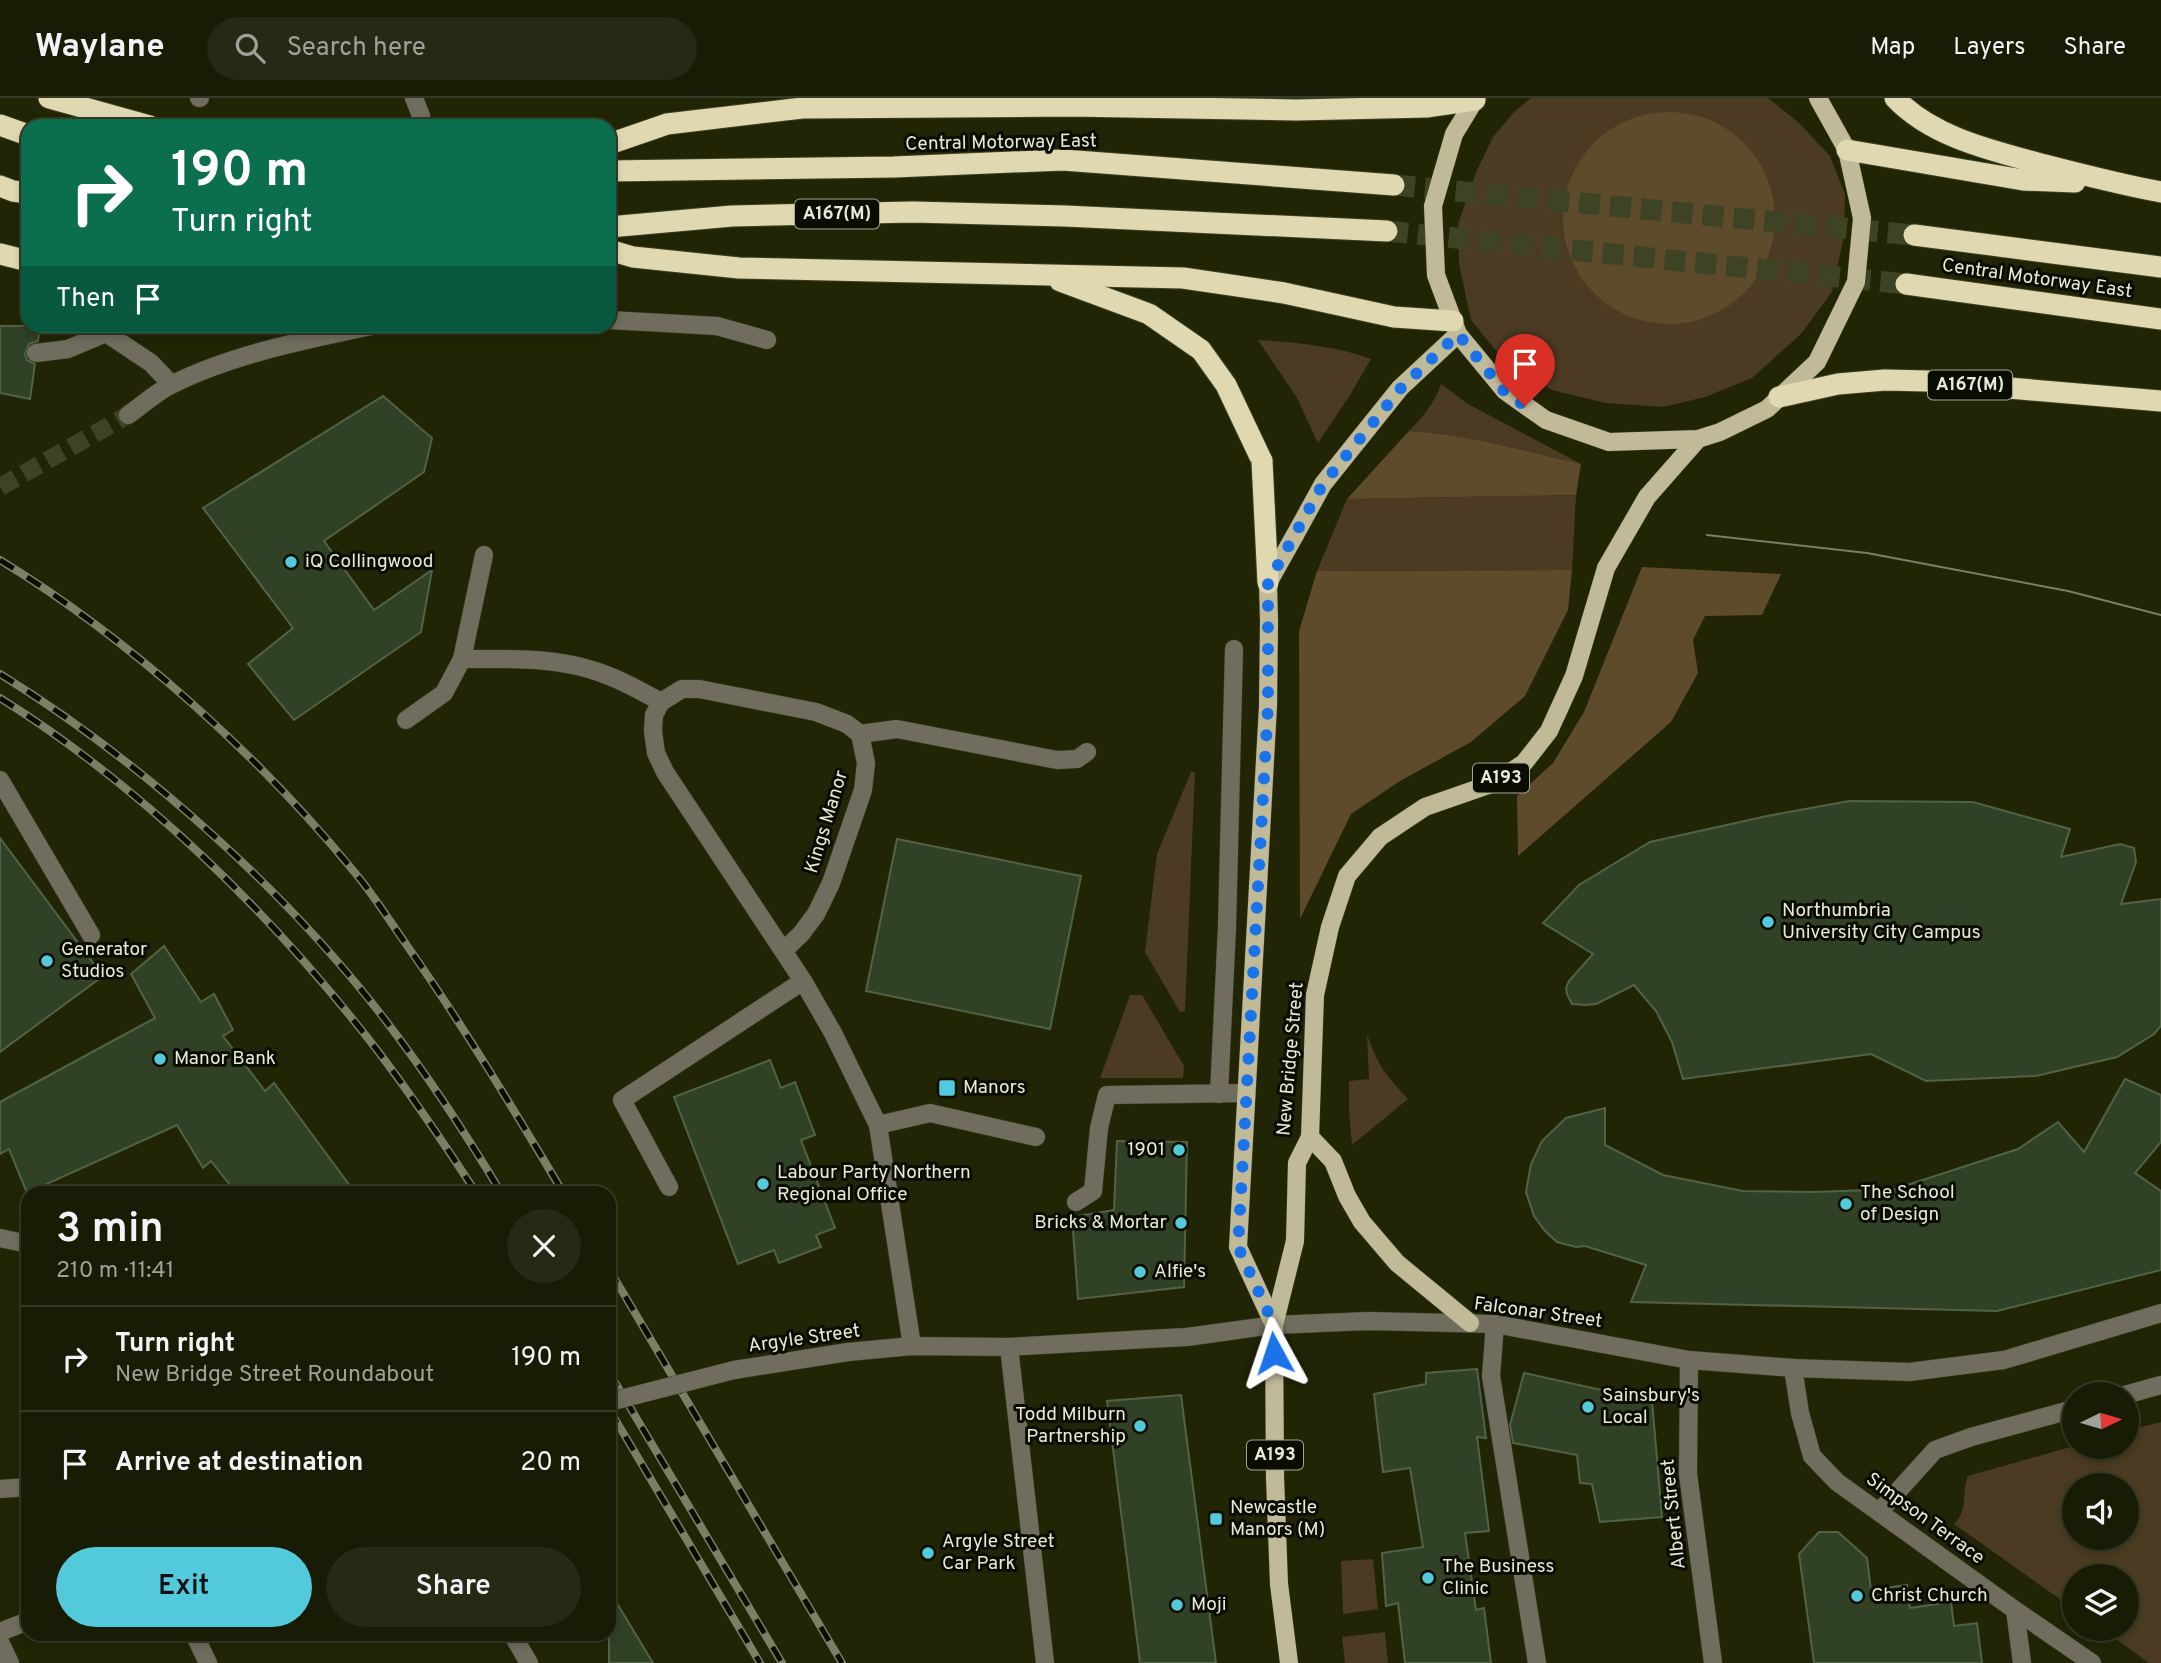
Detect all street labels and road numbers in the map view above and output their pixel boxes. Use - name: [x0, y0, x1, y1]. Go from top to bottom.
- street label: Central Motorway East: [905, 129, 1097, 157]
- road number: A167(M): [795, 200, 879, 229]
- street label: Central Motorway East: [1940, 254, 2134, 304]
- road number: A167(M): [1928, 370, 2012, 400]
- road number: A193: [1473, 764, 1529, 792]
- street label: Kings Manor: [800, 767, 854, 876]
- street label: New Bridge Street: [1272, 981, 1310, 1137]
- street label: Falconar Street: [1472, 1292, 1604, 1334]
- street label: Argyle Street: [747, 1319, 861, 1359]
- road number: A193: [1247, 1440, 1303, 1470]
- street label: Albert Street: [1656, 1458, 1692, 1570]
- street label: Simpson Terrace: [1861, 1468, 1989, 1570]

